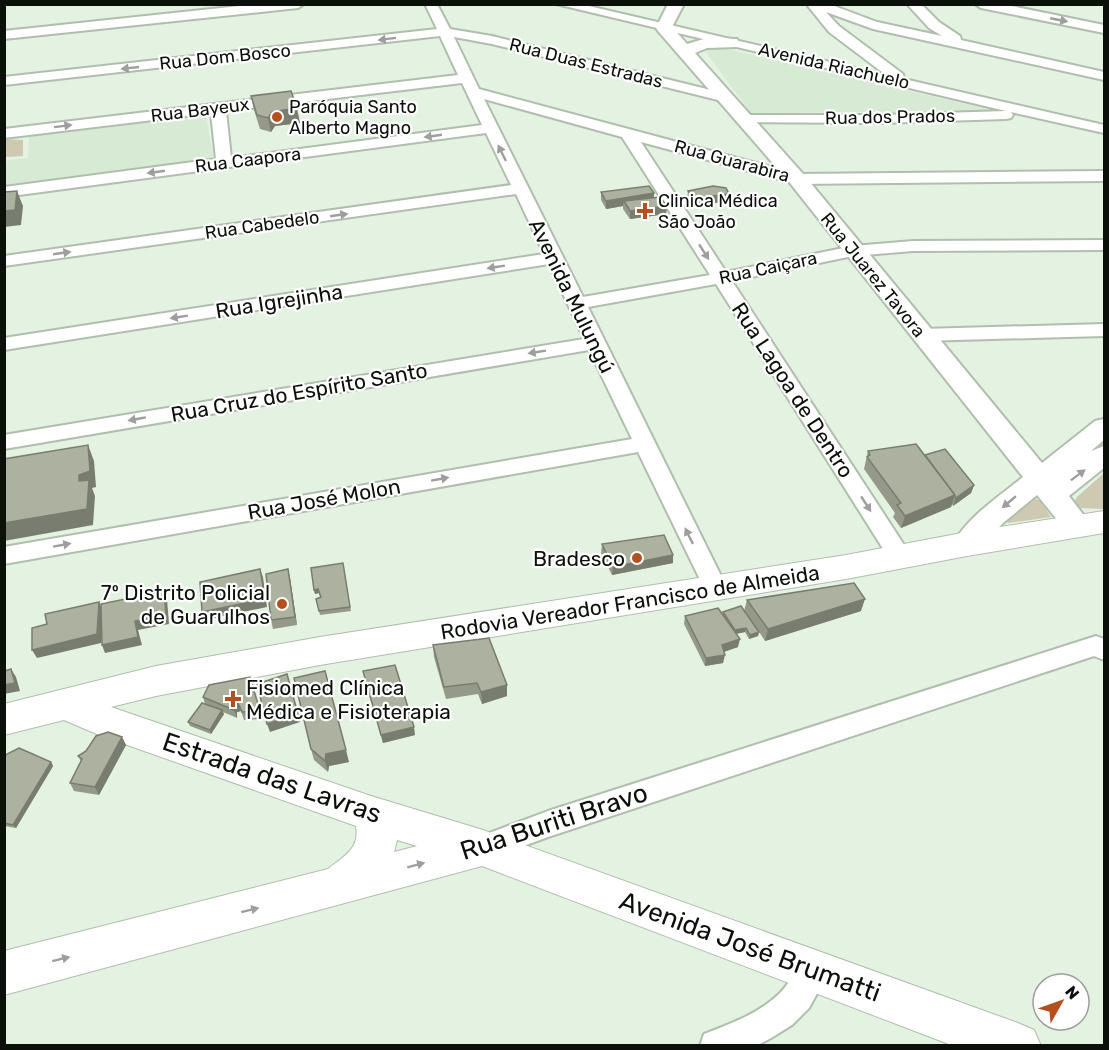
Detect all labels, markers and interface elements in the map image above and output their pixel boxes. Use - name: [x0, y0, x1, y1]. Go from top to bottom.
- one-way arrow: [1050, 16, 1069, 25]
- street label: Rua Duas Estradas: [507, 33, 665, 93]
- one-way arrow: [377, 34, 396, 44]
- street label: Avenida Riachuelo: [756, 38, 912, 94]
- street label: Rua Dom Bosco: [158, 39, 292, 75]
- one-way arrow: [121, 63, 140, 73]
- street label: Rua Bayeux: [150, 93, 251, 127]
- place label: Paróquia Santo Alberto Magno: [289, 96, 417, 139]
- street label: Rua dos Prados: [825, 105, 955, 129]
- marker: Paróquia Santo Alberto Magno: [270, 110, 284, 124]
- one-way arrow: [53, 122, 72, 131]
- one-way arrow: [423, 131, 442, 141]
- street label: Rua Guarabira: [672, 135, 792, 187]
- street label: Rua Caapora: [194, 143, 302, 177]
- one-way arrow: [498, 144, 507, 161]
- one-way arrow: [146, 168, 165, 177]
- place label: Clinica Médica São João: [658, 190, 778, 233]
- marker: Clinica Médica São João: [636, 202, 654, 220]
- street label: Rua Cabedelo: [203, 206, 321, 244]
- street label: Rua Juarez Tavora: [816, 208, 930, 342]
- one-way arrow: [329, 210, 348, 219]
- street label: Avenida Mulungú: [524, 215, 620, 377]
- one-way arrow: [698, 244, 709, 260]
- street label: Rua Caiçara: [717, 247, 819, 289]
- one-way arrow: [53, 248, 72, 257]
- one-way arrow: [486, 263, 505, 272]
- street label: Rua Igrejinha: [214, 279, 344, 323]
- street label: Rua Lagoa de Dentro: [727, 298, 859, 482]
- one-way arrow: [169, 312, 188, 321]
- one-way arrow: [527, 348, 546, 357]
- street label: Rua Cruz do Espírito Santo: [169, 357, 429, 427]
- one-way arrow: [128, 415, 147, 424]
- one-way arrow: [1070, 469, 1086, 481]
- street label: Rua José Molon: [246, 473, 402, 525]
- one-way arrow: [431, 474, 450, 483]
- one-way arrow: [860, 496, 871, 512]
- one-way arrow: [1001, 496, 1017, 509]
- one-way arrow: [684, 527, 694, 544]
- one-way arrow: [53, 541, 72, 550]
- place label: Bradesco: [533, 546, 625, 571]
- marker: Bradesco: [630, 551, 644, 565]
- street label: Rodovia Vereador Francisco de Almeida: [439, 560, 821, 644]
- place label: 7º Distrito Policial de Guarulhos: [101, 580, 270, 629]
- marker: 7º Distrito Policial de Guarulhos: [275, 597, 289, 611]
- place label: Fisiomed Clínica Médica e Fisioterapia: [246, 675, 451, 724]
- marker: Fisiomed Clínica Médica e Fisioterapia: [224, 690, 242, 708]
- street label: Estrada das Lavras: [159, 726, 385, 830]
- street label: Rua Buriti Bravo: [456, 777, 652, 867]
- one-way arrow: [407, 860, 425, 869]
- street label: Avenida José Brumatti: [615, 885, 885, 1009]
- one-way arrow: [241, 905, 259, 914]
- one-way arrow: [52, 953, 70, 963]
- north arrow: [1031, 972, 1091, 1032]
- text: N: [1061, 982, 1083, 1003]

